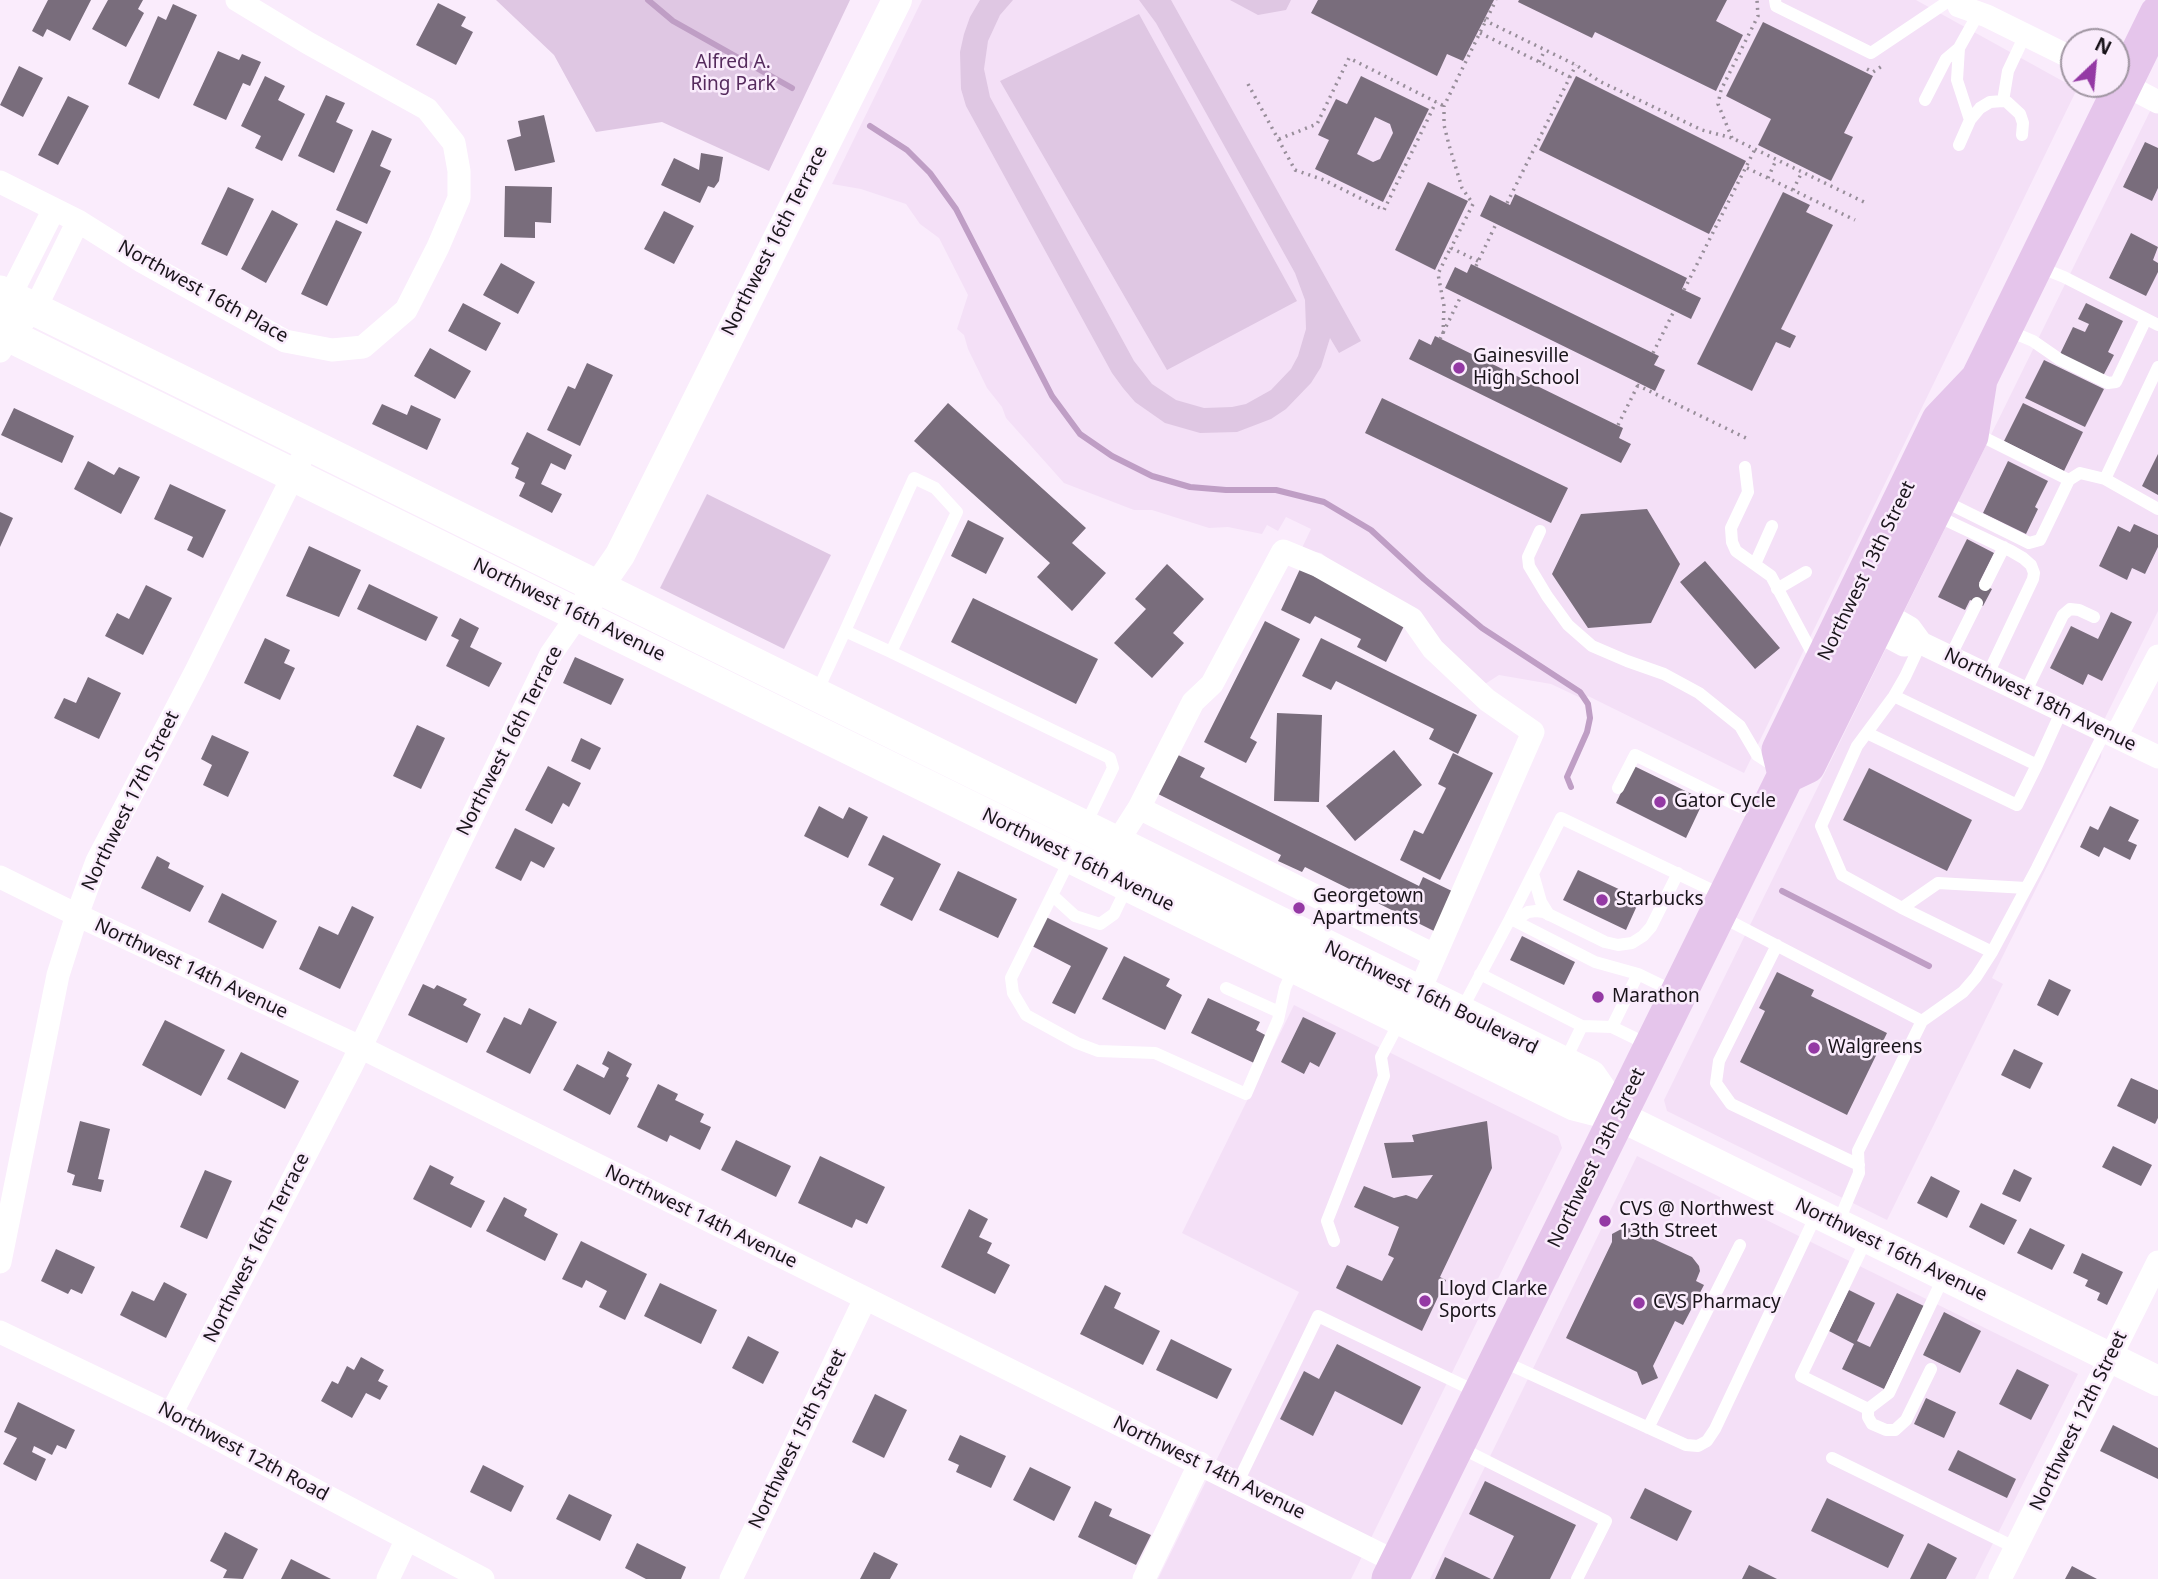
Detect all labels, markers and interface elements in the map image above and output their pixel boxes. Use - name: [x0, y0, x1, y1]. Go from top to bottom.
- north arrow: [2060, 28, 2130, 98]
- text: N: [2091, 31, 2116, 61]
- park label: Alfred A. Ring Park: [690, 52, 776, 96]
- street label: Northwest 16th Terrace: [717, 142, 833, 340]
- street label: Northwest 16th Place: [114, 236, 292, 348]
- place label: Gainesville High School: [1473, 346, 1580, 390]
- marker: Gainesville High School: [1451, 360, 1467, 376]
- street label: Northwest 13th Street: [1814, 477, 1920, 665]
- street label: Northwest 16th Avenue: [469, 554, 669, 666]
- street label: Northwest 16th Terrace: [452, 642, 568, 840]
- street label: Northwest 18th Avenue: [1940, 644, 2140, 756]
- street label: Northwest 17th Street: [78, 707, 184, 895]
- place label: Gator Cycle: [1674, 791, 1776, 813]
- marker: Gator Cycle: [1652, 794, 1668, 810]
- street label: Northwest 16th Avenue: [978, 804, 1178, 916]
- place label: Georgetown Apartments: [1313, 886, 1424, 930]
- place label: Starbucks: [1616, 889, 1704, 911]
- marker: Starbucks: [1594, 892, 1610, 908]
- marker: Georgetown Apartments: [1291, 900, 1307, 916]
- street label: Northwest 14th Avenue: [91, 914, 291, 1024]
- street label: Northwest 16th Boulevard: [1321, 936, 1541, 1060]
- place label: Marathon: [1612, 986, 1700, 1008]
- marker: Marathon: [1590, 989, 1606, 1005]
- place label: Walgreens: [1828, 1037, 1922, 1059]
- marker: Walgreens: [1806, 1040, 1822, 1056]
- street label: Northwest 13th Street: [1544, 1064, 1650, 1252]
- street label: Northwest 16th Terrace: [199, 1149, 315, 1347]
- street label: Northwest 14th Avenue: [601, 1161, 801, 1273]
- street label: Northwest 16th Avenue: [1791, 1194, 1991, 1306]
- place label: CVS @ Northwest 13th Street: [1619, 1199, 1774, 1243]
- marker: CVS @ Northwest 13th Street: [1597, 1213, 1613, 1229]
- place label: Lloyd Clarke Sports: [1439, 1279, 1548, 1323]
- place label: CVS Pharmacy: [1653, 1292, 1781, 1314]
- marker: Lloyd Clarke Sports: [1417, 1293, 1433, 1309]
- marker: CVS Pharmacy: [1631, 1295, 1647, 1311]
- street label: Northwest 12th Street: [2026, 1327, 2132, 1515]
- street label: Northwest 15th Street: [745, 1345, 851, 1533]
- street label: Northwest 12th Road: [154, 1397, 332, 1507]
- street label: Northwest 14th Avenue: [1109, 1412, 1309, 1524]

